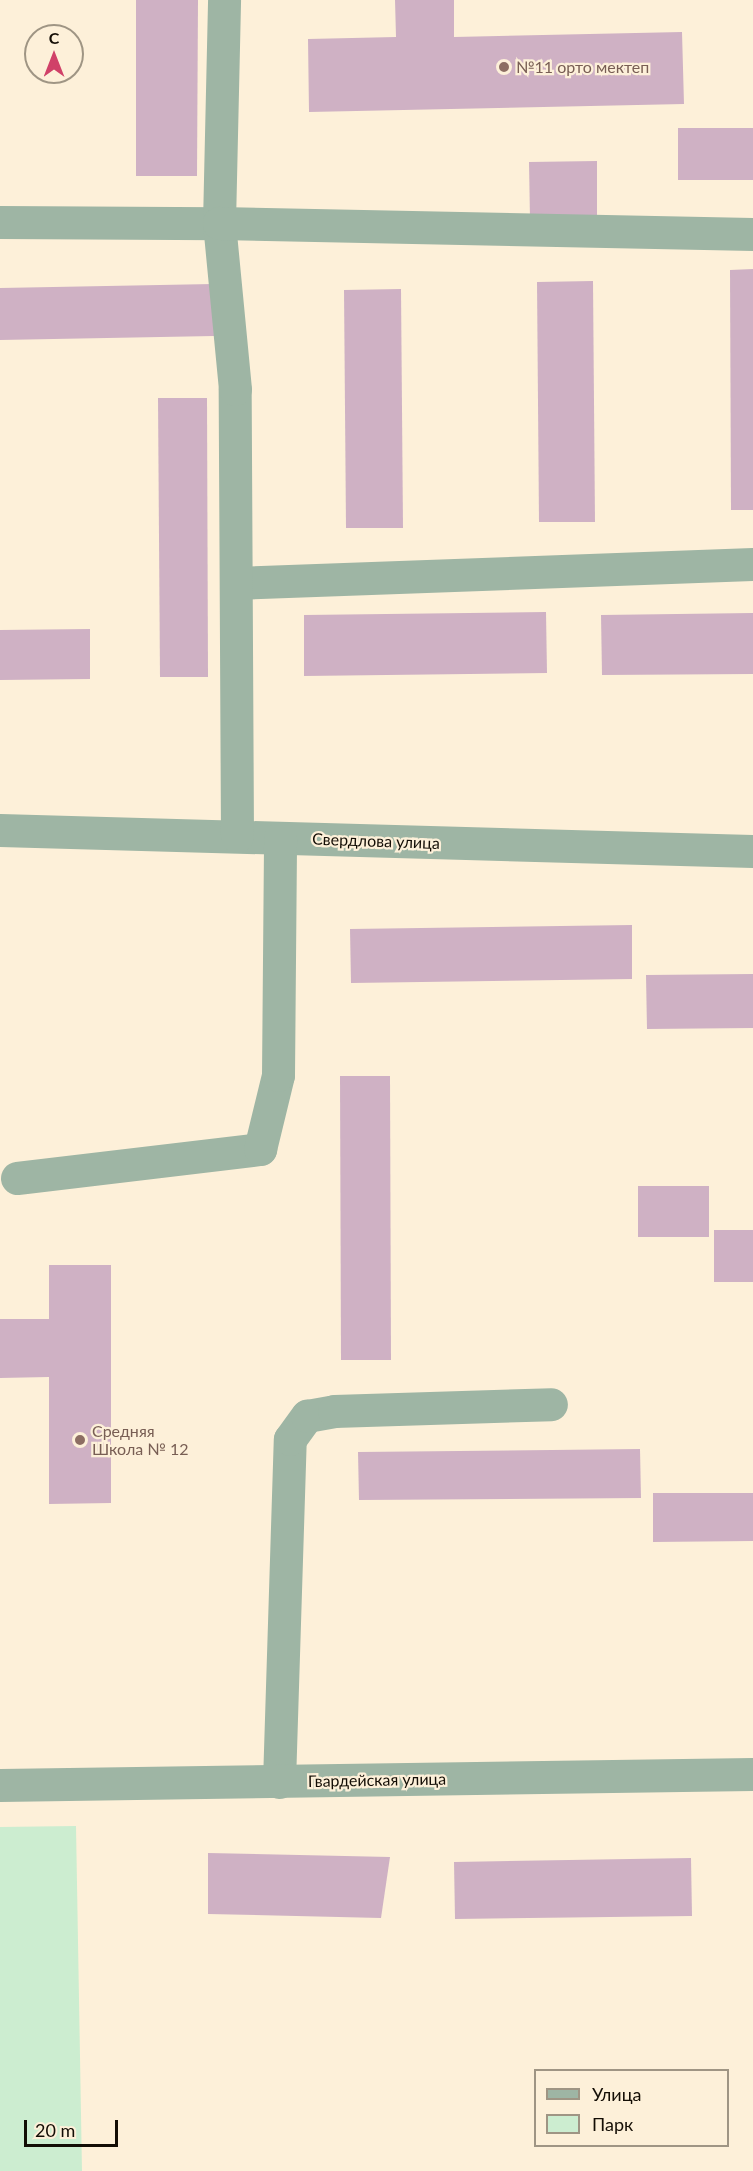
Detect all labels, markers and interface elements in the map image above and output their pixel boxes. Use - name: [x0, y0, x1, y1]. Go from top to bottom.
- north arrow: [24, 24, 84, 84]
- text: С: [49, 28, 59, 47]
- place label: №11 орто мектеп: [516, 57, 649, 77]
- marker: №11 орто мектеп: [497, 60, 511, 74]
- street label: Свердлова улица: [312, 829, 440, 853]
- place label: Средняя Школа № 12: [92, 1421, 188, 1459]
- marker: Средняя Школа № 12: [73, 1433, 87, 1447]
- street label: Гвардейская улица: [308, 1769, 446, 1791]
- legend: [534, 2069, 729, 2147]
- text: Улица: [592, 2083, 642, 2105]
- scale bar: [27, 2108, 122, 2146]
- text: Парк: [592, 2113, 633, 2135]
- text: 20 m: [35, 2119, 75, 2141]

